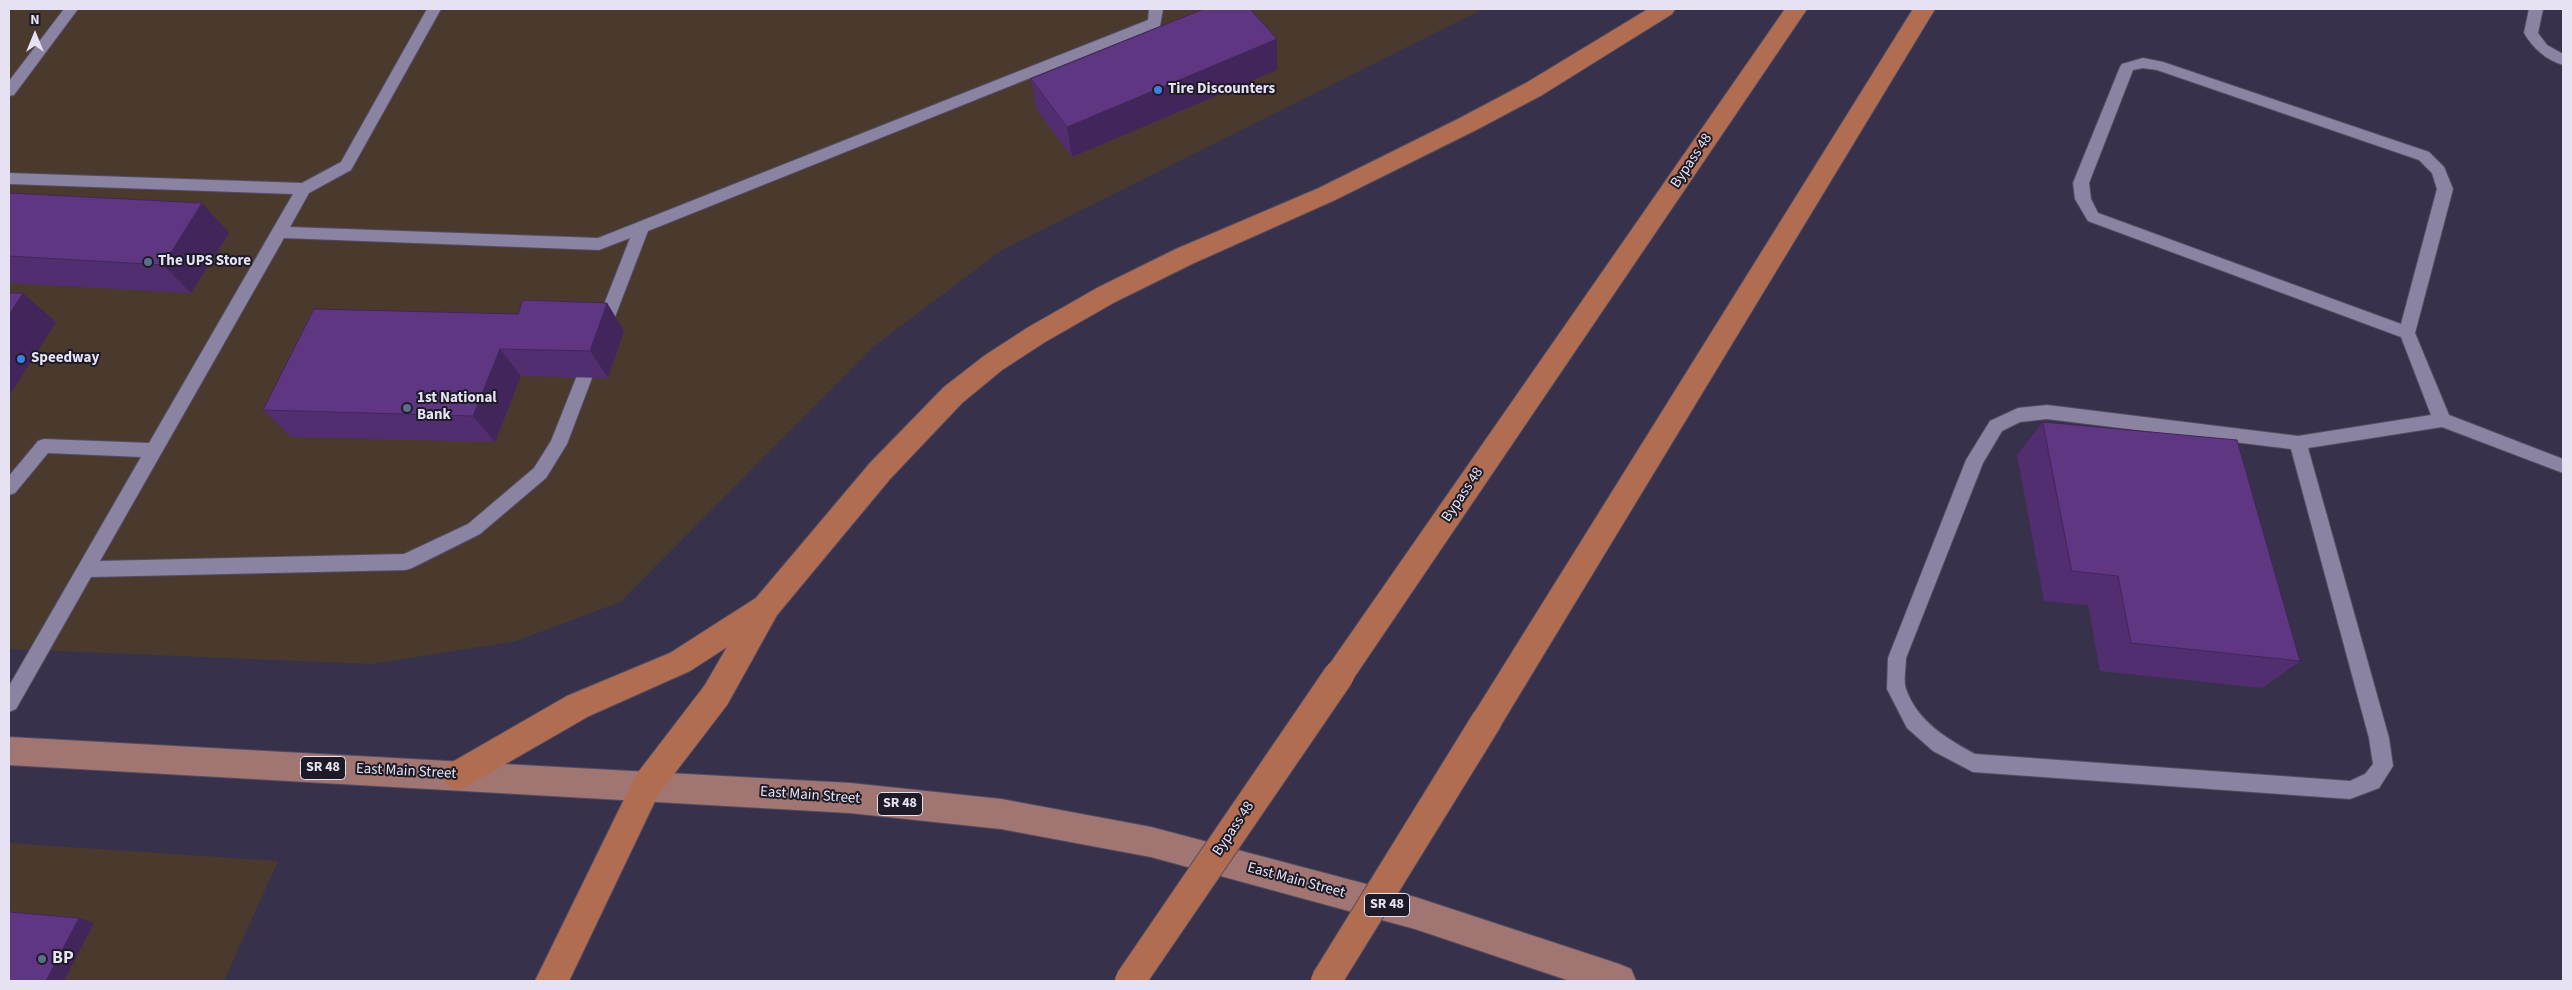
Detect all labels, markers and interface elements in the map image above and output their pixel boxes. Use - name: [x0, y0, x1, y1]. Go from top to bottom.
- north arrow: [10, 10, 60, 60]
- text: N: [30, 10, 40, 30]
- place label: Tire Discounters: [1168, 81, 1275, 99]
- marker: Tire Discounters: [1152, 84, 1164, 96]
- street label: Bypass 48: [1667, 130, 1717, 192]
- place label: The UPS Store: [158, 253, 251, 271]
- marker: The UPS Store: [142, 256, 154, 268]
- place label: Speedway: [31, 350, 99, 368]
- marker: Speedway: [15, 353, 27, 365]
- place label: 1st National Bank: [417, 390, 497, 425]
- marker: 1st National Bank: [401, 402, 413, 414]
- street label: Bypass 48: [1438, 464, 1488, 526]
- road number: SR 48: [300, 756, 346, 780]
- street label: East Main Street: [355, 760, 457, 784]
- street label: East Main Street: [759, 784, 861, 808]
- road number: SR 48: [878, 792, 922, 816]
- street label: Bypass 48: [1209, 798, 1259, 860]
- street label: East Main Street: [1245, 859, 1347, 903]
- road number: SR 48: [1364, 894, 1410, 916]
- place label: BP: [52, 948, 74, 970]
- marker: BP: [36, 953, 48, 965]

